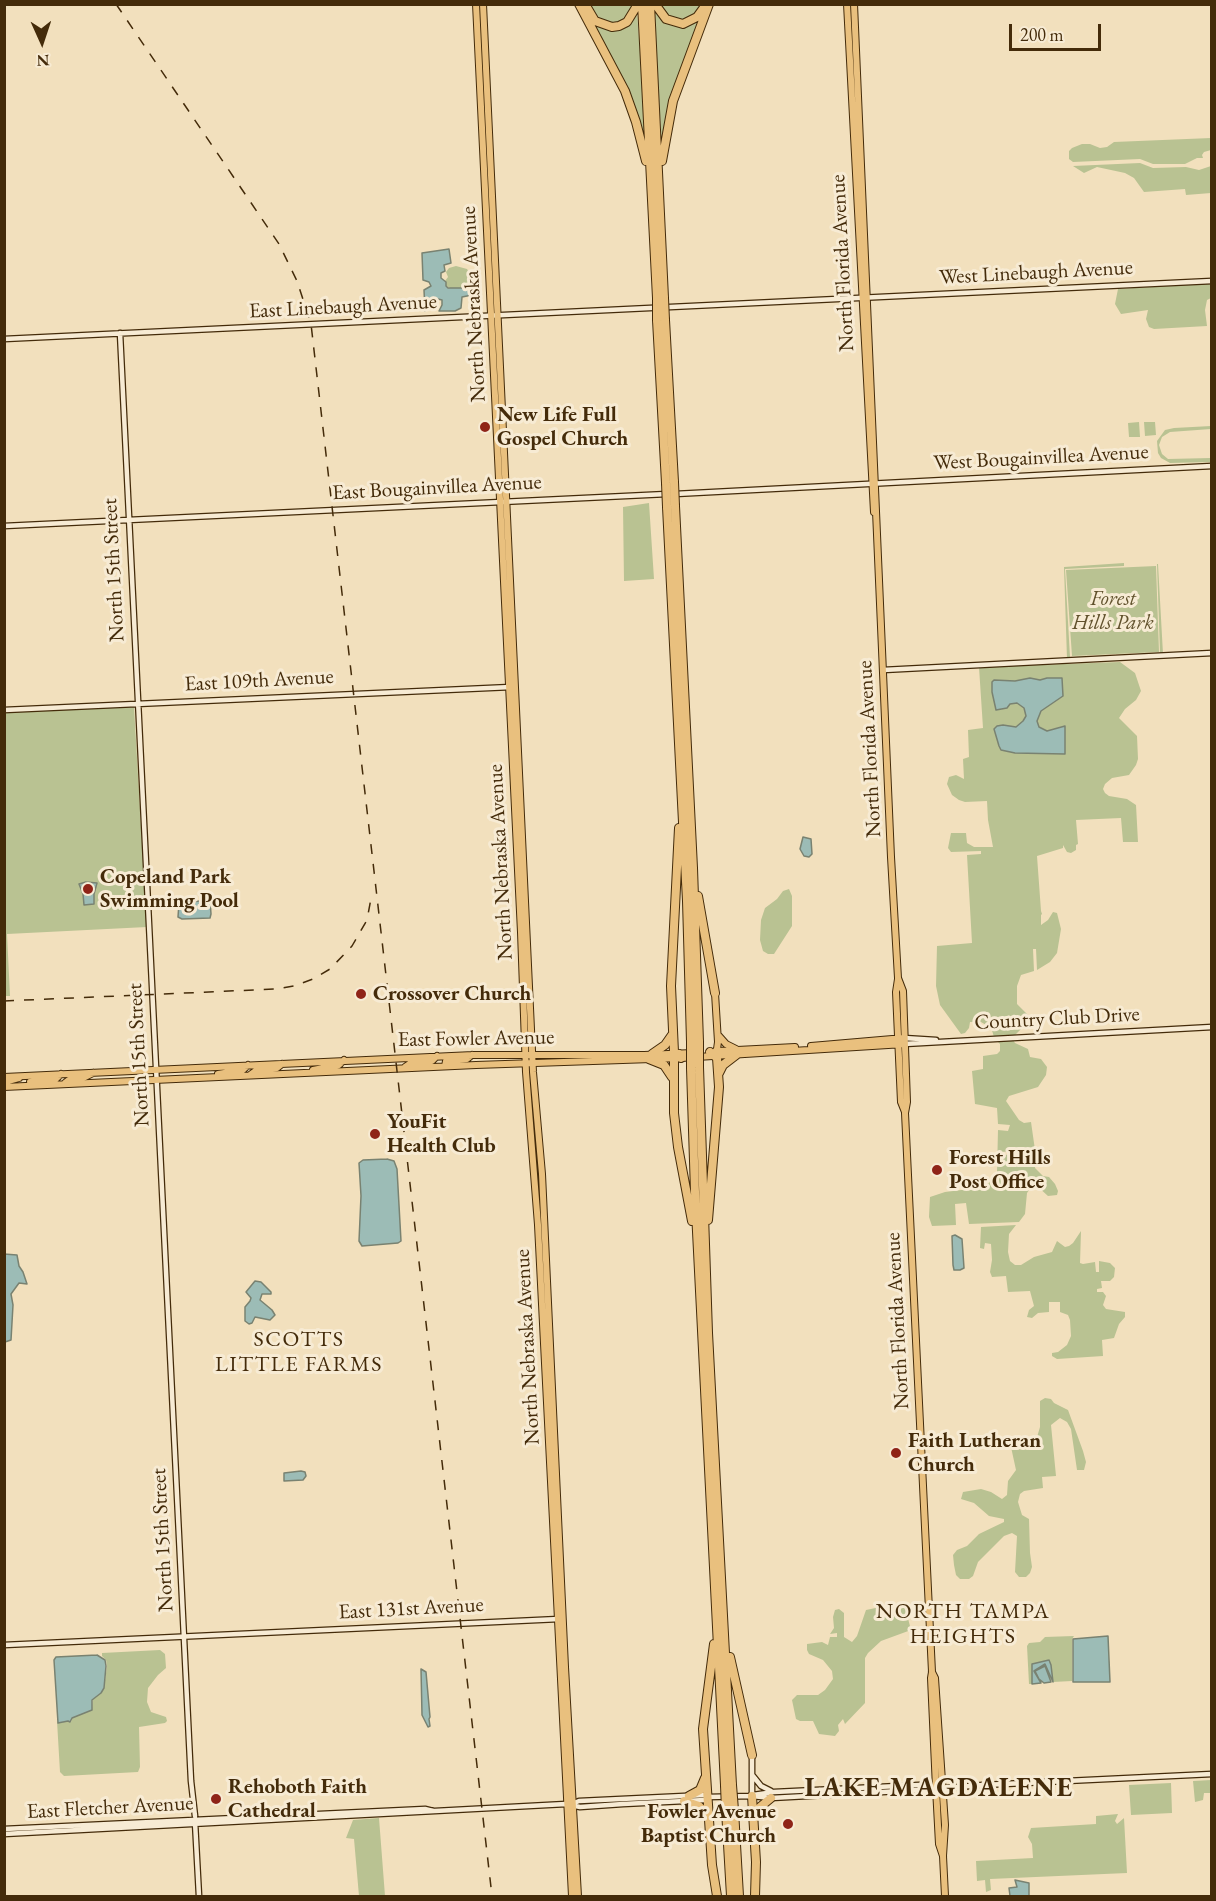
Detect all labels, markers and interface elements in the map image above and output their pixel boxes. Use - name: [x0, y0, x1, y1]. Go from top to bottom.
- north arrow: [12, 12, 72, 72]
- scale bar: [1012, 12, 1104, 50]
- text: 200 m: [1020, 23, 1064, 46]
- text: N: [36, 50, 50, 71]
- street label: North Florida Avenue: [826, 174, 860, 352]
- street label: North Nebraska Avenue: [456, 205, 492, 403]
- street label: West Linebaugh Avenue: [939, 255, 1133, 291]
- street label: East Linebaugh Avenue: [248, 289, 438, 325]
- place label: New Life Full Gospel Church: [497, 402, 628, 452]
- marker: New Life Full Gospel Church: [478, 420, 492, 434]
- street label: West Bougainvillea Avenue: [933, 440, 1149, 476]
- street label: East Bougainvillea Avenue: [332, 470, 542, 506]
- street label: North 15th Street: [98, 498, 130, 642]
- park label: Forest Hills Park: [1072, 586, 1154, 636]
- street label: North Florida Avenue: [853, 660, 887, 838]
- street label: East 109th Avenue: [184, 665, 334, 697]
- street label: North Nebraska Avenue: [483, 763, 519, 961]
- place label: Copeland Park Swimming Pool: [100, 864, 239, 914]
- marker: Copeland Park Swimming Pool: [81, 882, 95, 896]
- place label: Crossover Church: [373, 981, 531, 1007]
- street label: North 15th Street: [123, 983, 155, 1127]
- marker: Crossover Church: [354, 987, 368, 1001]
- street label: Country Club Drive: [974, 1002, 1140, 1036]
- street label: East Fowler Avenue: [398, 1025, 554, 1053]
- place label: YouFit Health Club: [387, 1109, 496, 1159]
- marker: YouFit Health Club: [368, 1127, 382, 1141]
- place label: Forest Hills Post Office: [949, 1145, 1051, 1195]
- marker: Forest Hills Post Office: [930, 1163, 944, 1177]
- street label: North Florida Avenue: [881, 1232, 915, 1410]
- street label: North Nebraska Avenue: [510, 1248, 546, 1446]
- district label: SCOTTS LITTLE FARMS: [215, 1327, 383, 1378]
- place label: Faith Lutheran Church: [908, 1428, 1041, 1478]
- marker: Faith Lutheran Church: [889, 1446, 903, 1460]
- street label: North 15th Street: [147, 1468, 179, 1612]
- street label: East 131st Avenue: [338, 1593, 484, 1625]
- district label: NORTH TAMPA HEIGHTS: [876, 1599, 1050, 1651]
- district label: LAKE MAGDALENE: [805, 1773, 1073, 1805]
- place label: Rehoboth Faith Cathedral: [228, 1774, 367, 1824]
- street label: East Fletcher Avenue: [26, 1791, 194, 1825]
- marker: Rehoboth Faith Cathedral: [209, 1792, 223, 1806]
- place label: Fowler Avenue Baptist Church: [641, 1799, 776, 1849]
- marker: Fowler Avenue Baptist Church: [781, 1817, 795, 1831]

